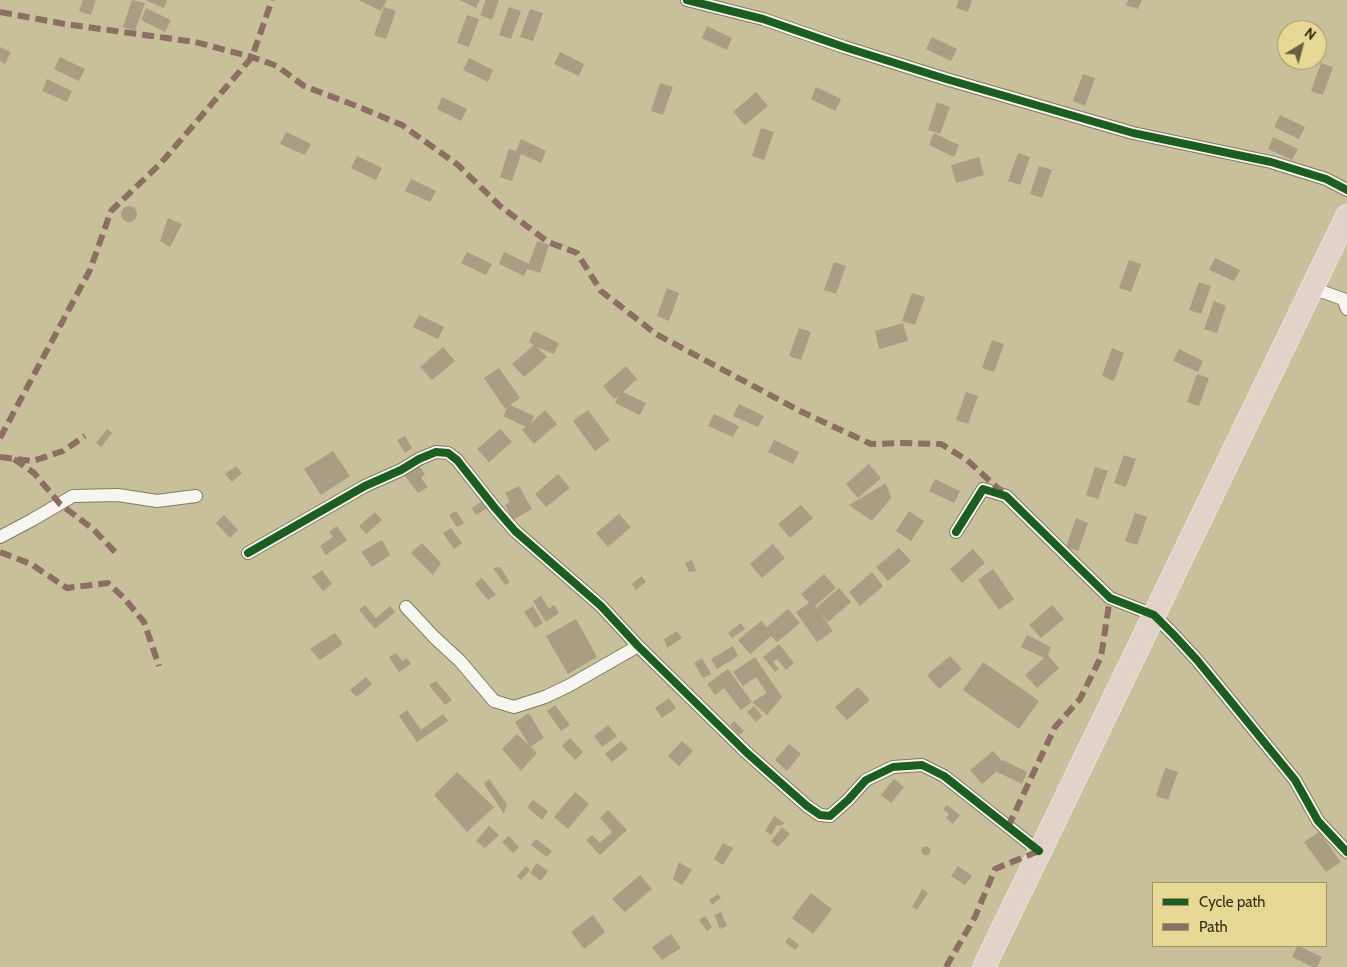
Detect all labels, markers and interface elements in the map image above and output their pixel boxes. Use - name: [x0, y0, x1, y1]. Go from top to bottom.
- north arrow: [1277, 20, 1327, 70]
- text: N: [1301, 24, 1320, 44]
- legend: [1152, 882, 1327, 947]
- text: Cycle path: [1199, 893, 1265, 911]
- text: Path: [1199, 918, 1228, 936]

